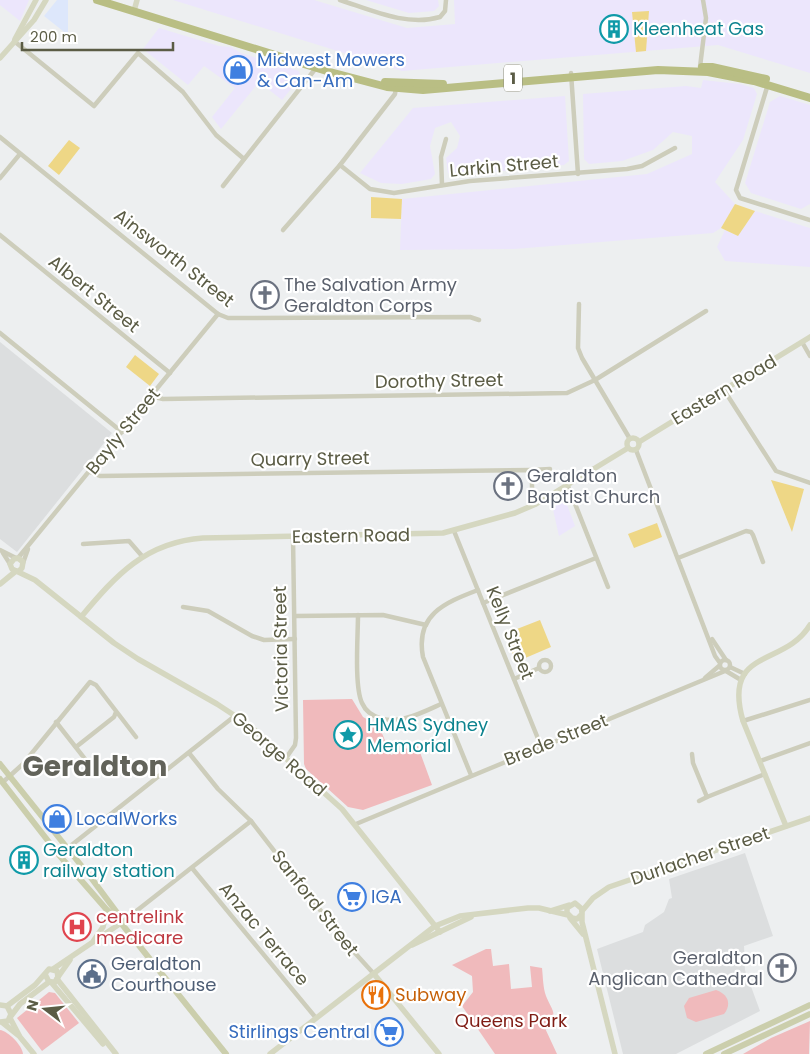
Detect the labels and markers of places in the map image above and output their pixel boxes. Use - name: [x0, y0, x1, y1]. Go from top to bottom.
- building icon: Kleenheat Gas: [599, 14, 629, 44]
- place label: Kleenheat Gas: [633, 16, 764, 41]
- place label: Midwest Mowers & Can-Am: [257, 47, 405, 93]
- shop icon: Midwest Mowers & Can-Am: [223, 55, 253, 85]
- place label: The Salvation Army Geraldton Corps: [284, 272, 457, 318]
- church icon: The Salvation Army Geraldton Corps: [250, 280, 280, 310]
- place label: Geraldton Baptist Church: [527, 463, 660, 509]
- church icon: Geraldton Baptist Church: [493, 471, 523, 501]
- place label: HMAS Sydney Memorial: [367, 712, 488, 758]
- place icon: HMAS Sydney Memorial: [333, 720, 363, 750]
- shop icon: LocalWorks: [42, 804, 72, 834]
- place label: LocalWorks: [76, 806, 177, 831]
- place label: Geraldton railway station: [43, 837, 175, 883]
- building icon: Geraldton railway station: [9, 845, 39, 875]
- supermarket icon: IGA: [337, 882, 367, 912]
- place label: IGA: [371, 884, 402, 909]
- place label: centrelink medicare: [96, 904, 184, 950]
- hospital icon: centrelink medicare: [62, 912, 92, 942]
- place label: Geraldton Anglican Cathedral: [588, 945, 763, 991]
- place label: Geraldton Courthouse: [111, 951, 216, 997]
- church icon: Geraldton Anglican Cathedral: [767, 953, 797, 983]
- public building icon: Geraldton Courthouse: [77, 959, 107, 989]
- restaurant icon: Subway: [361, 980, 391, 1010]
- place label: Subway: [395, 982, 466, 1007]
- supermarket icon: Stirlings Central: [374, 1017, 404, 1047]
- place label: Stirlings Central: [229, 1019, 370, 1044]

